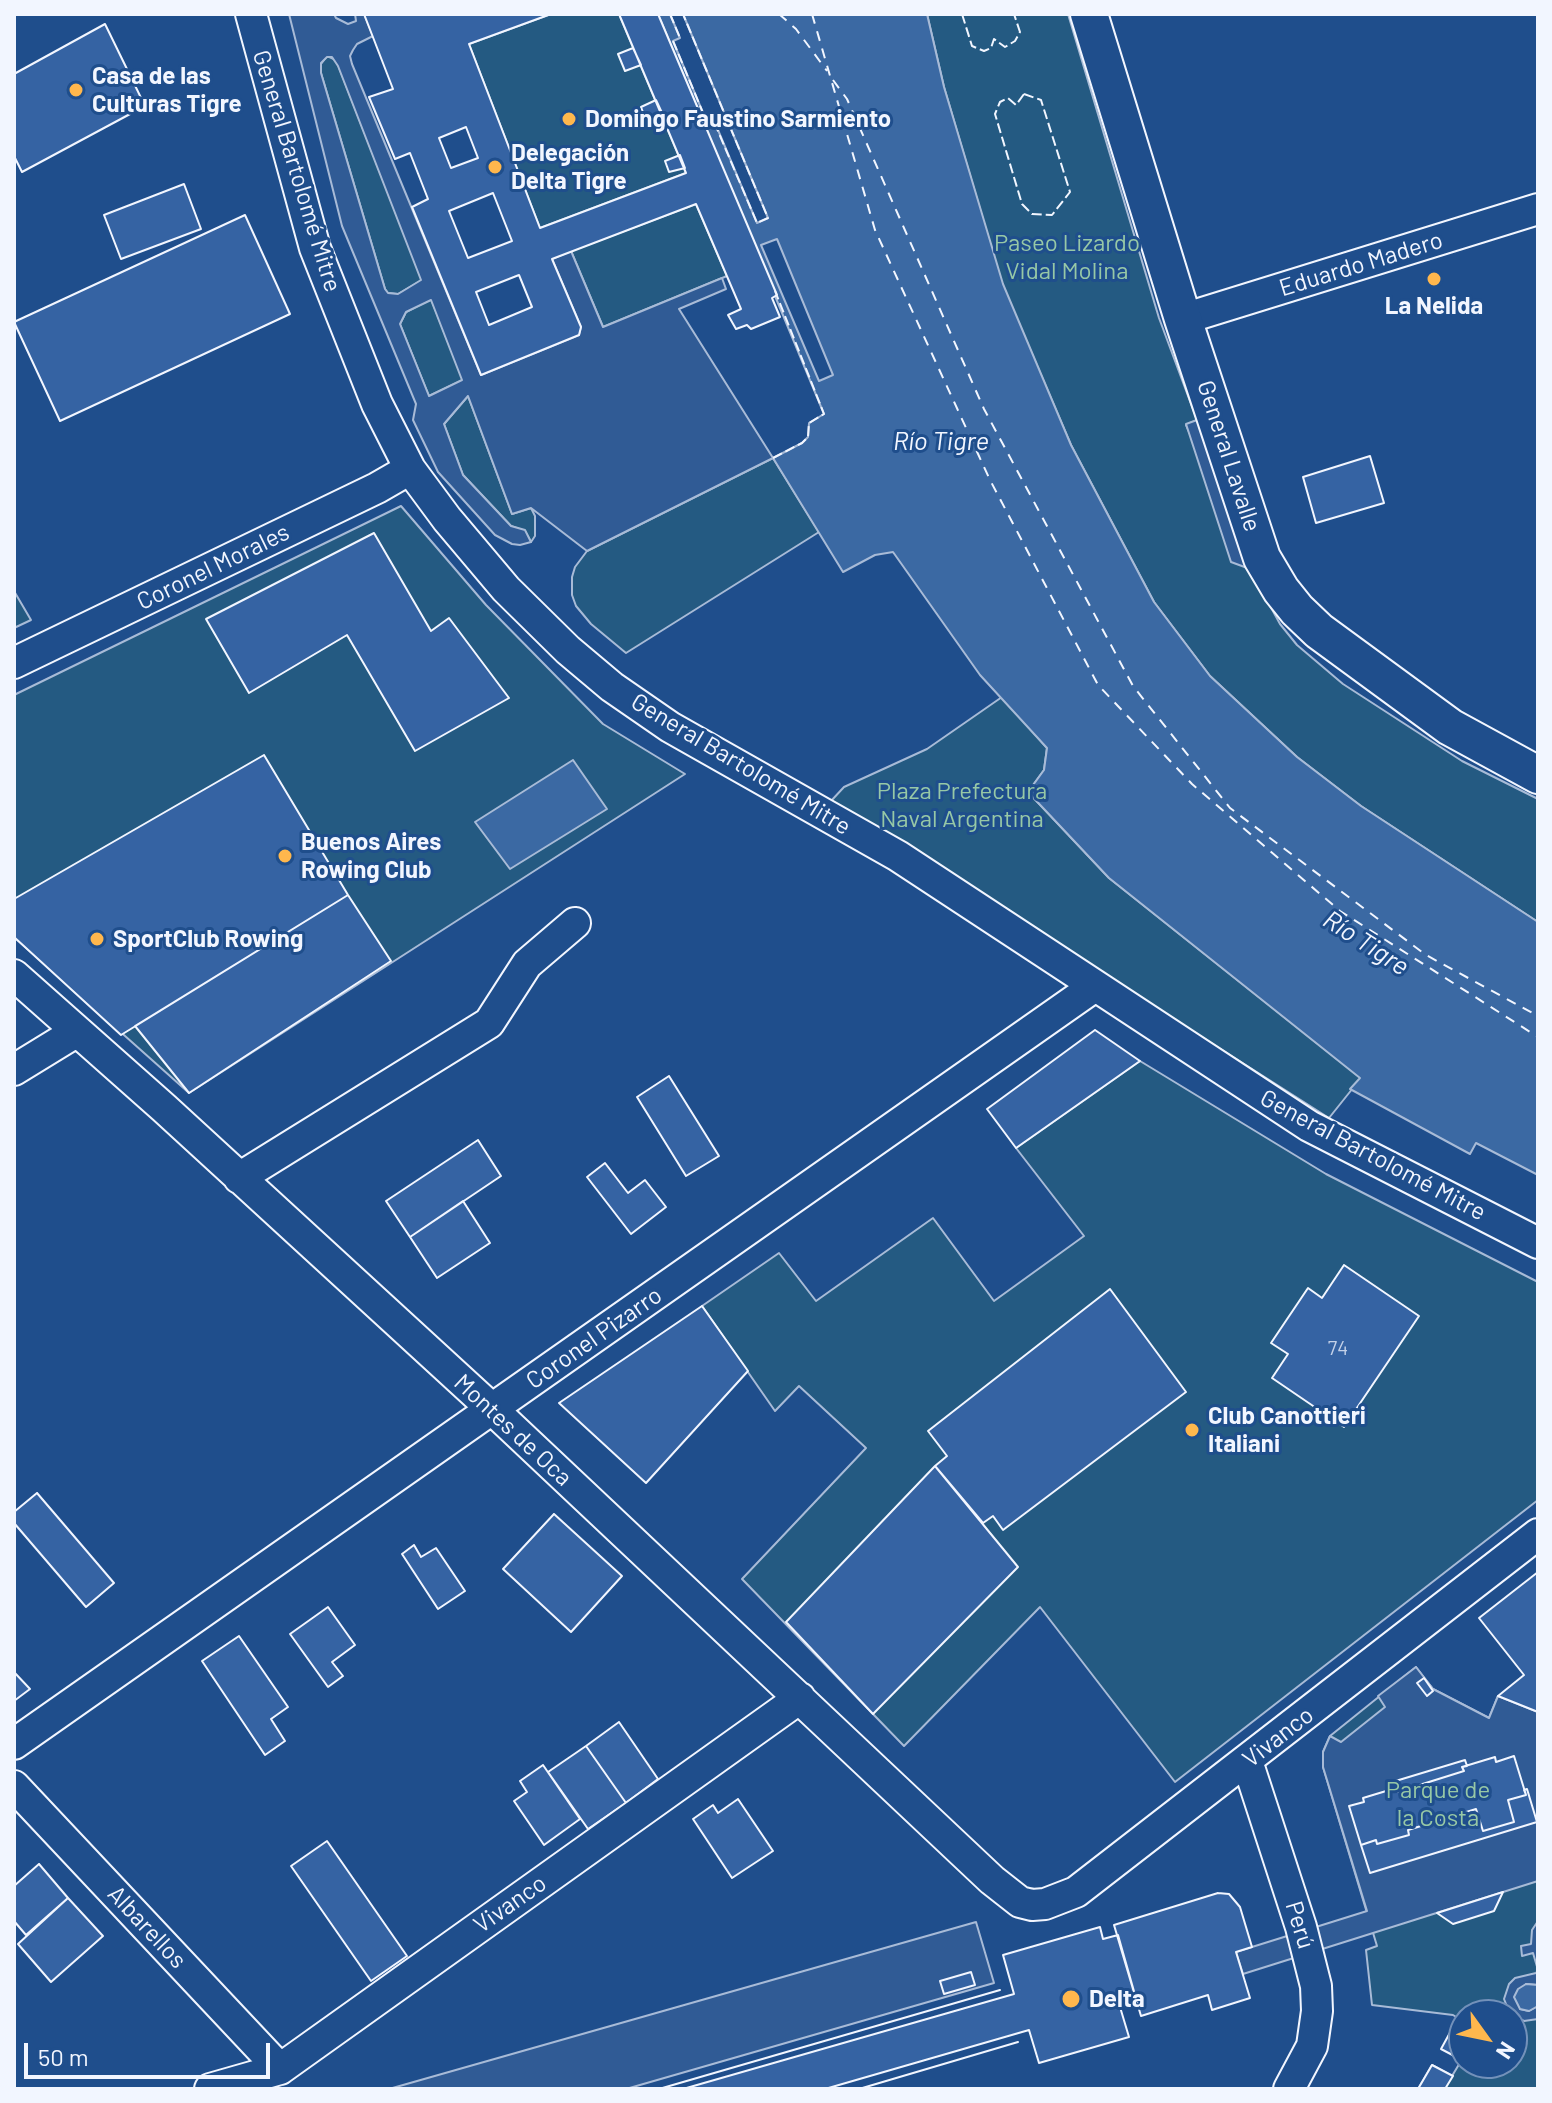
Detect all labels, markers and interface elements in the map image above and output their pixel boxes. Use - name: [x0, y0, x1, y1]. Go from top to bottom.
- street label: General Bartolomé Mitre: [246, 47, 348, 295]
- place label: Casa de las Culturas Tigre: [92, 62, 242, 118]
- marker: Casa de las Culturas Tigre: [67, 81, 85, 99]
- place label: Domingo Faustino Sarmiento: [585, 105, 891, 133]
- marker: Domingo Faustino Sarmiento: [560, 110, 578, 128]
- place label: Delegación Delta Tigre: [511, 139, 629, 195]
- marker: Delegación Delta Tigre: [486, 158, 504, 176]
- street label: Eduardo Madero: [1276, 225, 1446, 303]
- park label: Paseo Lizardo Vidal Molina: [994, 229, 1140, 285]
- marker: La Nelida: [1425, 270, 1443, 288]
- place label: La Nelida: [1385, 292, 1483, 320]
- street label: General Lavalle: [1191, 377, 1267, 535]
- water label: Río Tigre: [893, 425, 989, 457]
- street label: Coronel Morales: [132, 518, 294, 616]
- street label: General Bartolomé Mitre: [626, 687, 856, 841]
- park label: Plaza Prefectura Naval Argentina: [877, 777, 1047, 833]
- place label: Buenos Aires Rowing Club: [301, 828, 441, 884]
- marker: Buenos Aires Rowing Club: [276, 847, 294, 865]
- water label: Río Tigre: [1317, 904, 1415, 982]
- place label: SportClub Rowing: [113, 925, 303, 953]
- marker: SportClub Rowing: [88, 930, 106, 948]
- street label: General Bartolomé Mitre: [1255, 1083, 1491, 1227]
- street label: Coronel Pizarro: [521, 1281, 667, 1395]
- house number: 74: [1328, 1336, 1348, 1360]
- street label: Montes de Oca: [448, 1368, 578, 1492]
- place label: Club Canottieri Italiani: [1208, 1402, 1366, 1458]
- marker: Club Canottieri Italiani: [1183, 1421, 1201, 1439]
- street label: Vivanco: [1237, 1700, 1319, 1774]
- park label: Parque de la Costa: [1386, 1776, 1490, 1832]
- street label: Vivanco: [468, 1869, 552, 1939]
- street label: Albarellos: [101, 1880, 193, 1974]
- street label: Perú: [1279, 1898, 1321, 1952]
- place label: Delta: [1089, 1985, 1145, 2013]
- marker: Delta: [1060, 1988, 1082, 2010]
- north arrow: [1448, 1999, 1528, 2079]
- scale bar: [28, 2027, 274, 2077]
- text: N: [1492, 2038, 1521, 2064]
- text: 50 m: [38, 2042, 89, 2071]

